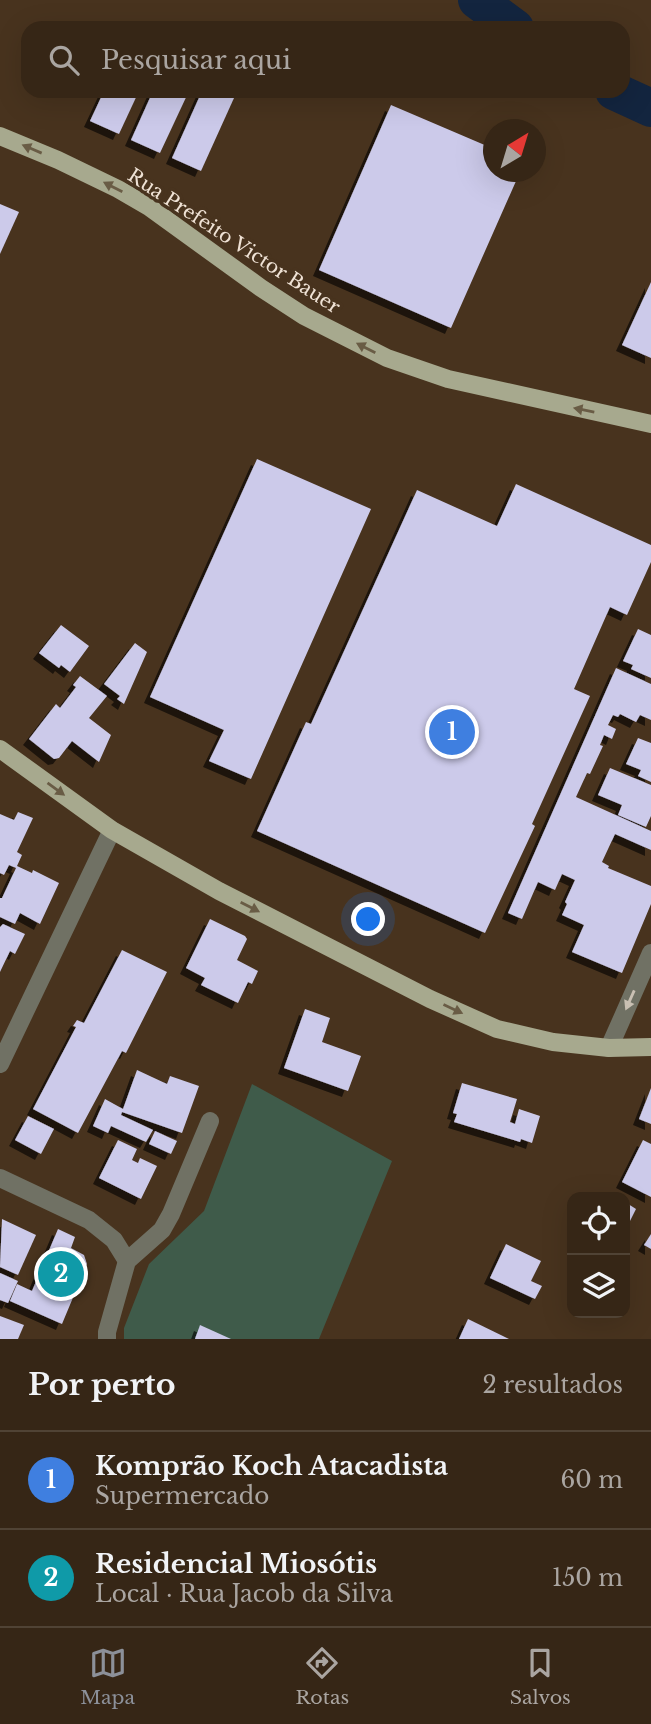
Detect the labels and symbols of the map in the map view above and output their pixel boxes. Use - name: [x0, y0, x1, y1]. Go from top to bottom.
- north arrow: [483, 119, 546, 182]
- one-way arrow: [22, 143, 43, 154]
- street label: Rua Prefeito Victor Bauer: [124, 164, 344, 318]
- one-way arrow: [102, 181, 122, 193]
- one-way arrow: [356, 342, 376, 353]
- one-way arrow: [573, 404, 595, 415]
- pin: 1: [429, 706, 475, 758]
- one-way arrow: [46, 782, 65, 796]
- one-way arrow: [240, 901, 260, 912]
- your location: [351, 902, 385, 936]
- one-way arrow: [624, 990, 635, 1011]
- one-way arrow: [443, 1003, 463, 1015]
- pin: 2: [38, 1248, 84, 1300]

